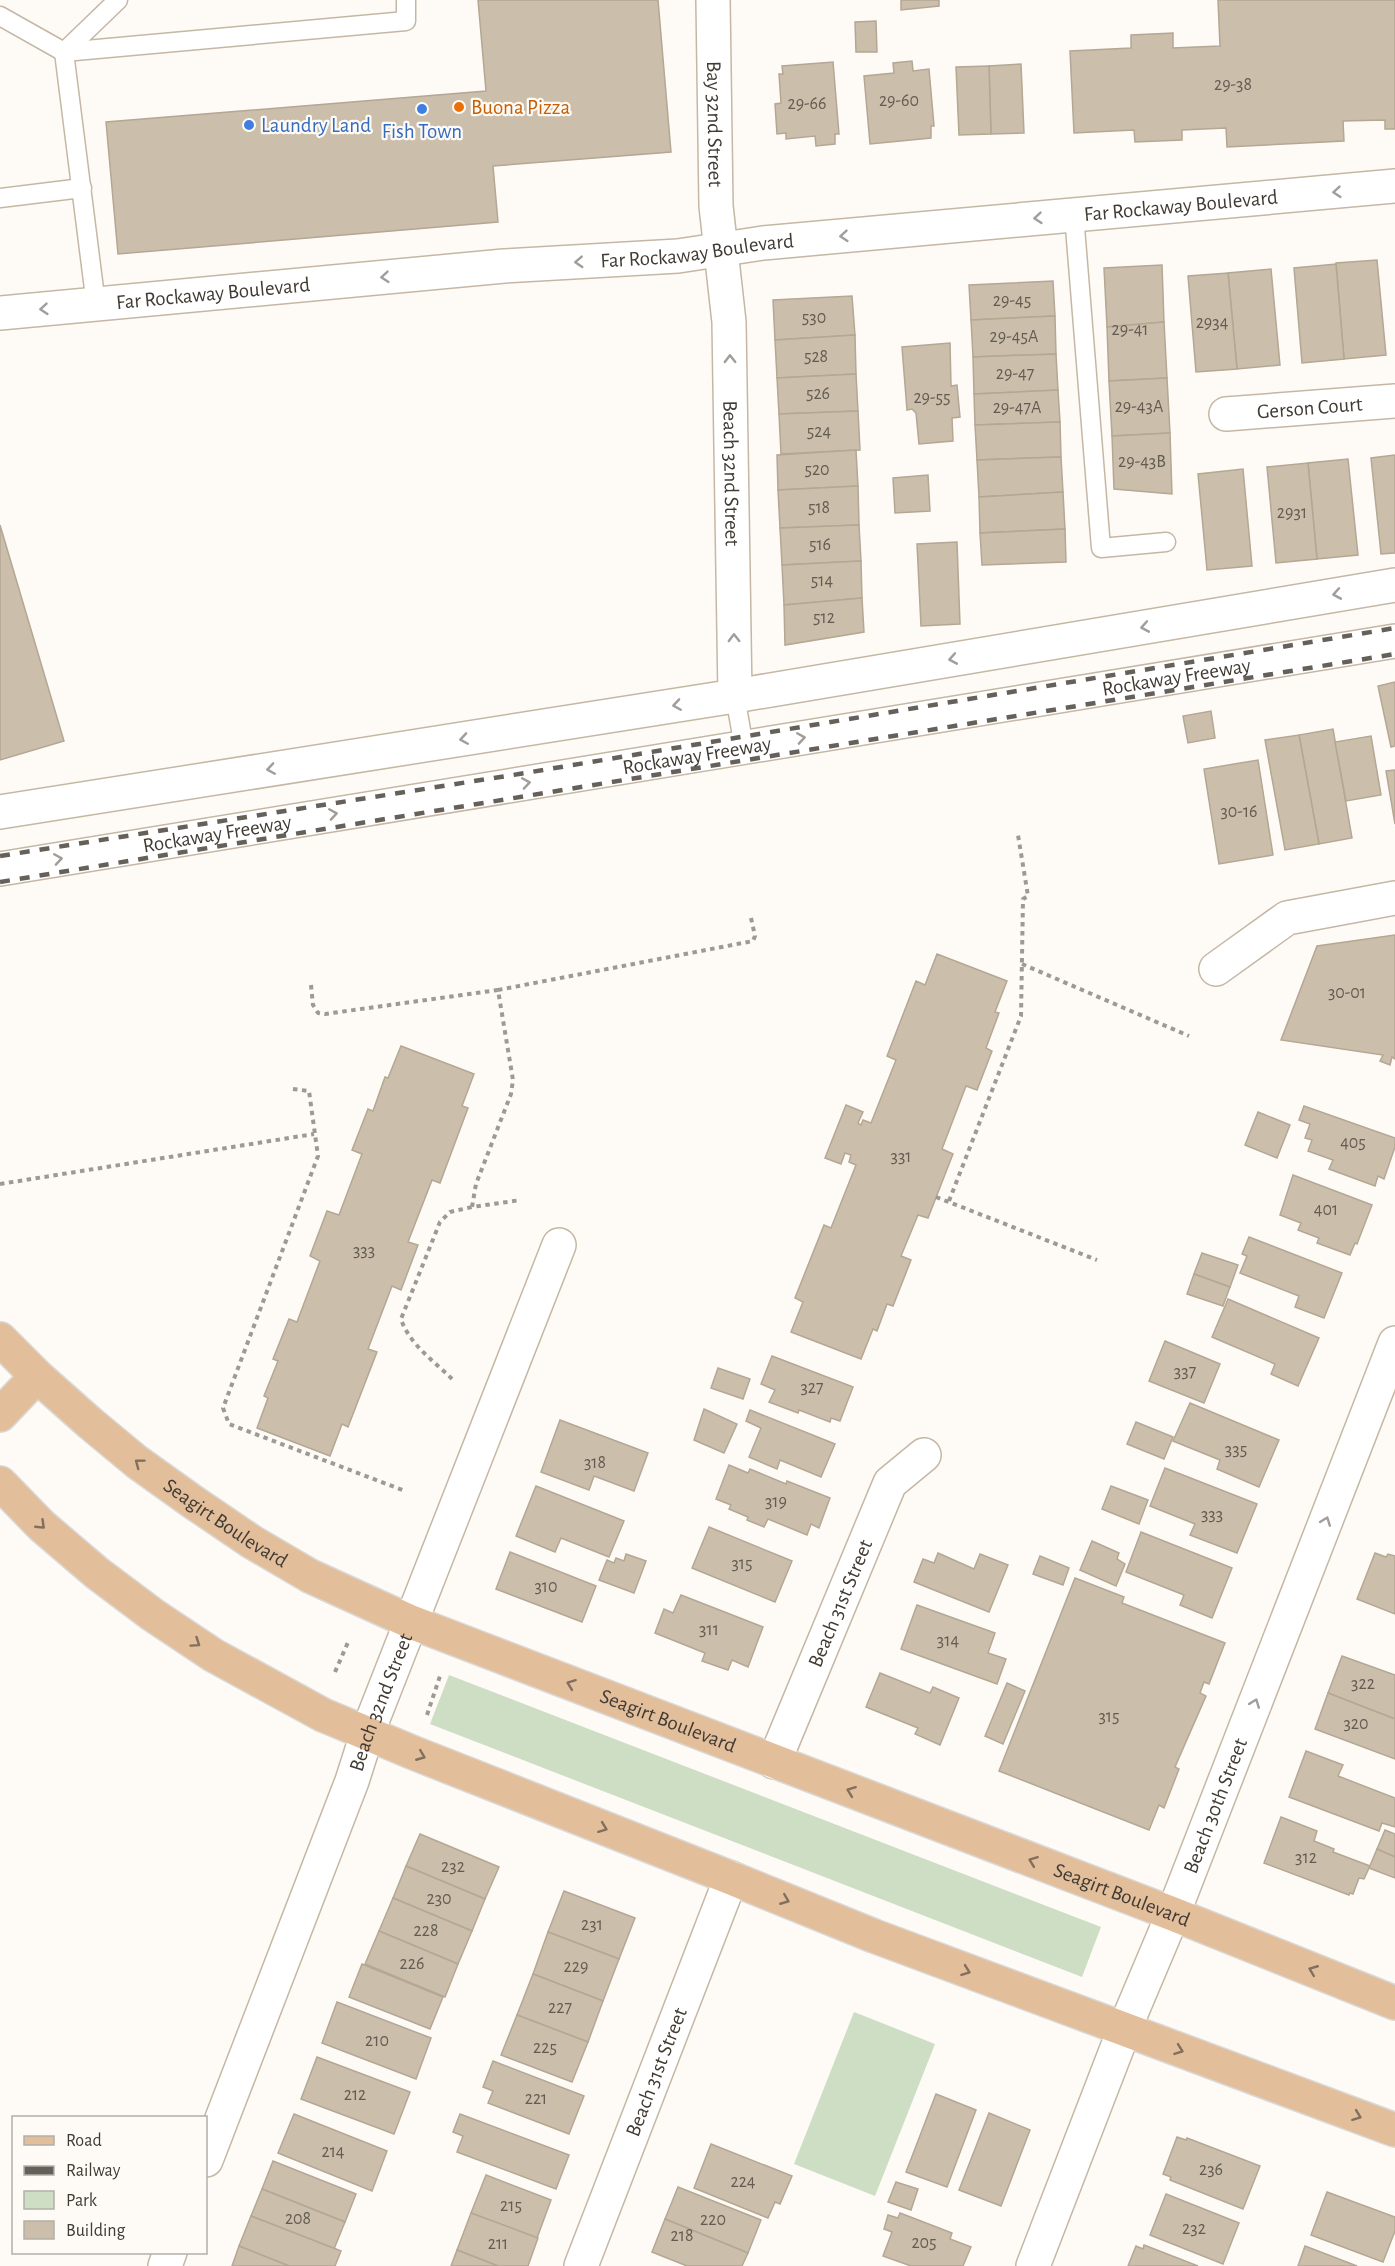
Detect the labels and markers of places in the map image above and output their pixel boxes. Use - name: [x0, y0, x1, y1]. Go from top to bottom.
- place label: Buona Pizza: [471, 97, 570, 118]
- marker: Buona Pizza: [452, 100, 466, 114]
- marker: Fish Town: [415, 102, 429, 116]
- place label: Laundry Land: [261, 115, 371, 136]
- marker: Laundry Land: [242, 118, 256, 132]
- place label: Fish Town: [382, 121, 462, 142]

